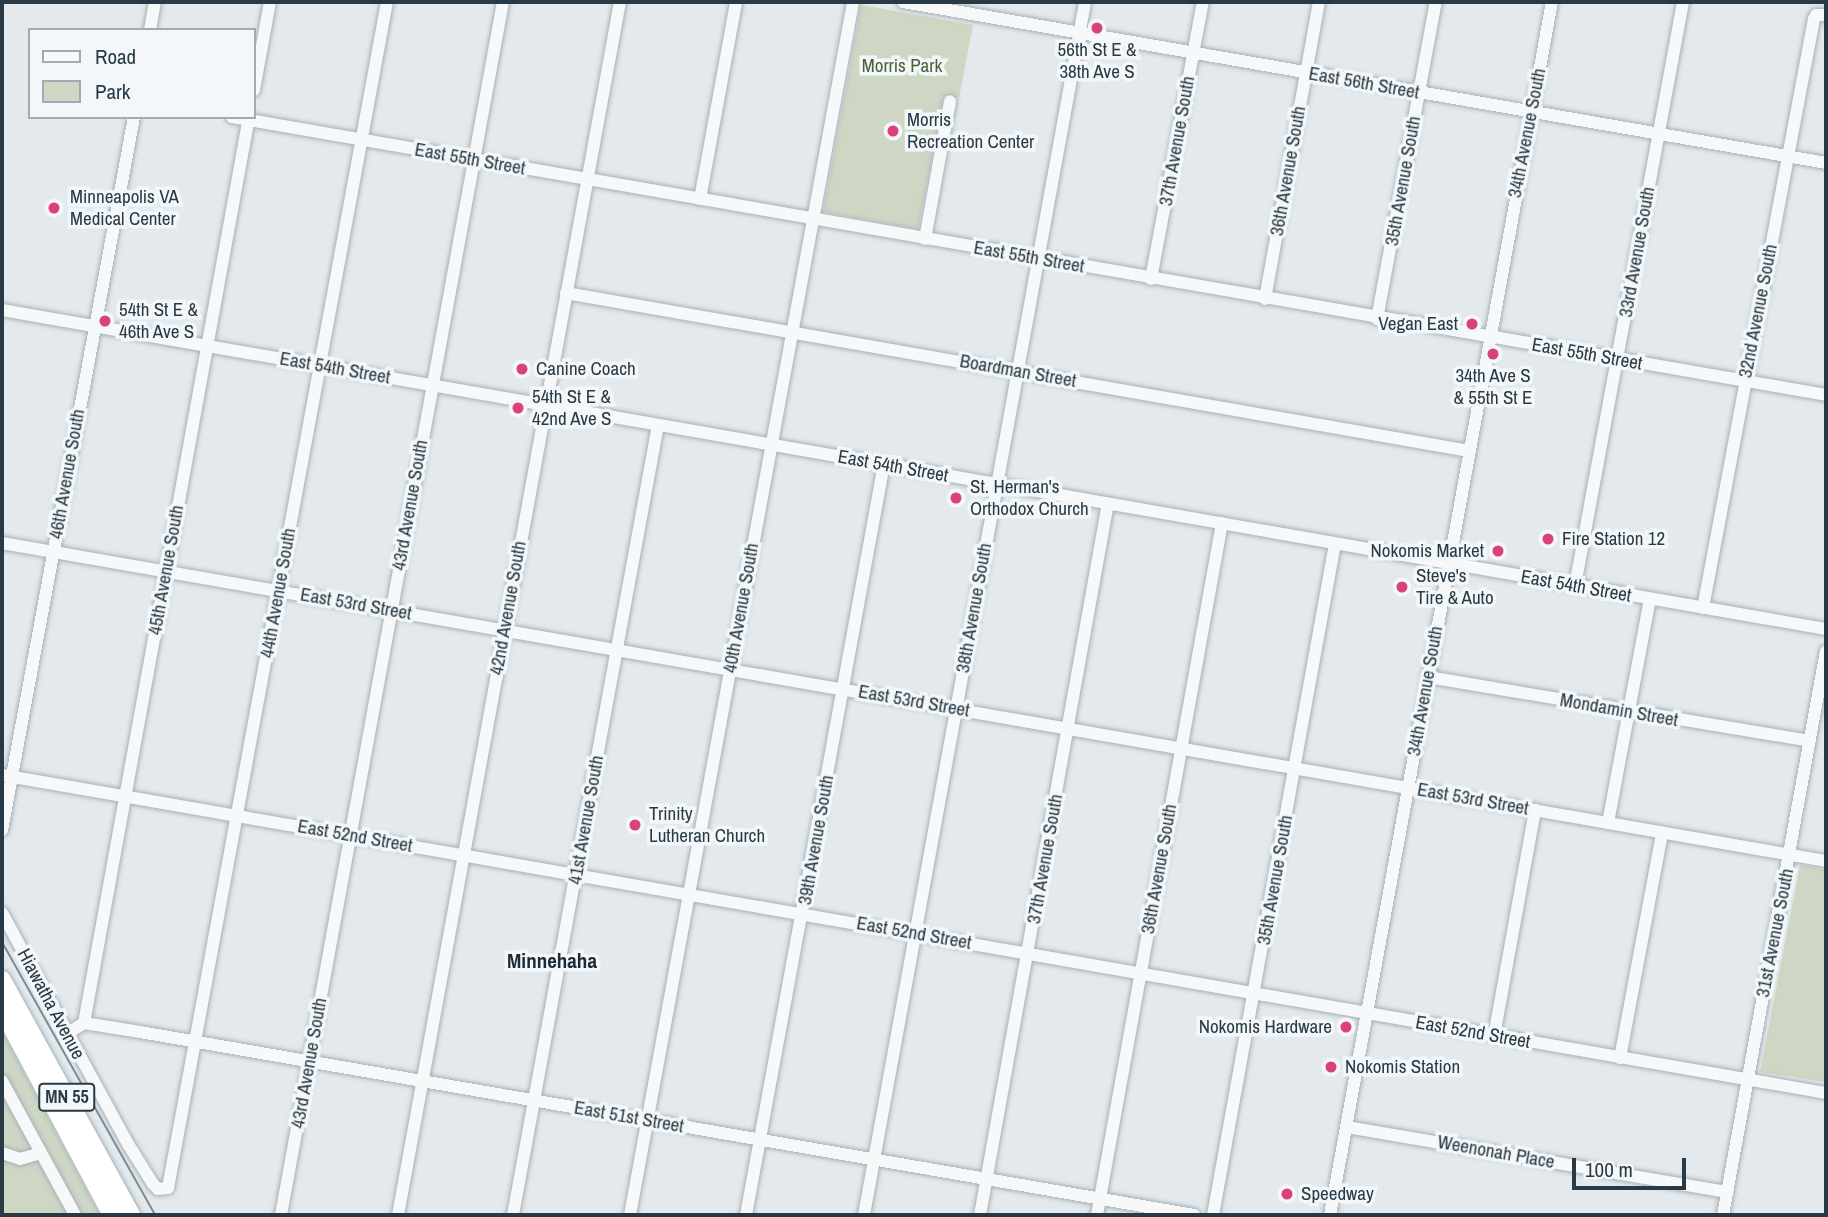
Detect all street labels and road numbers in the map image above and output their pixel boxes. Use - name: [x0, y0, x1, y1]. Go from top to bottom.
- street label: East 56th Street: [1307, 62, 1421, 104]
- street label: 34th Avenue South: [1503, 66, 1551, 200]
- street label: 37th Avenue South: [1154, 74, 1200, 208]
- street label: 36th Avenue South: [1265, 104, 1311, 238]
- street label: 35th Avenue South: [1380, 114, 1426, 248]
- street label: East 55th Street: [413, 138, 527, 180]
- street label: 33rd Avenue South: [1614, 184, 1660, 320]
- street label: East 55th Street: [972, 236, 1086, 278]
- street label: 32nd Avenue South: [1734, 242, 1782, 380]
- street label: East 55th Street: [1530, 333, 1644, 375]
- street label: East 54th Street: [278, 347, 392, 389]
- street label: Boardman Street: [958, 350, 1078, 392]
- street label: 46th Avenue South: [44, 407, 90, 541]
- street label: 43rd Avenue South: [387, 437, 433, 573]
- street label: East 54th Street: [836, 445, 950, 487]
- street label: 45th Avenue South: [143, 503, 189, 637]
- street label: 44th Avenue South: [255, 526, 301, 660]
- street label: 42nd Avenue South: [485, 539, 531, 677]
- street label: 40th Avenue South: [718, 541, 764, 675]
- street label: 38th Avenue South: [951, 541, 997, 675]
- street label: East 54th Street: [1519, 565, 1633, 607]
- street label: East 53rd Street: [299, 583, 413, 625]
- street label: 34th Avenue South: [1402, 624, 1448, 758]
- street label: East 53rd Street: [857, 680, 971, 722]
- street label: Mondamin Street: [1558, 688, 1680, 732]
- street label: 41st Avenue South: [563, 753, 609, 887]
- street label: 39th Avenue South: [793, 773, 839, 907]
- street label: East 53rd Street: [1416, 778, 1530, 820]
- street label: 37th Avenue South: [1022, 792, 1068, 926]
- street label: 36th Avenue South: [1136, 802, 1182, 936]
- street label: 35th Avenue South: [1252, 813, 1298, 947]
- street label: East 52nd Street: [296, 815, 414, 857]
- street label: 31st Avenue South: [1751, 866, 1799, 1000]
- street label: East 52nd Street: [855, 912, 973, 954]
- street label: Hiawatha Avenue: [12, 944, 90, 1064]
- street label: 43rd Avenue South: [286, 995, 332, 1131]
- street label: East 52nd Street: [1414, 1011, 1532, 1053]
- road number: MN 55: [37, 1082, 97, 1112]
- street label: East 51st Street: [572, 1096, 686, 1138]
- street label: Weenonah Place: [1436, 1130, 1556, 1174]

